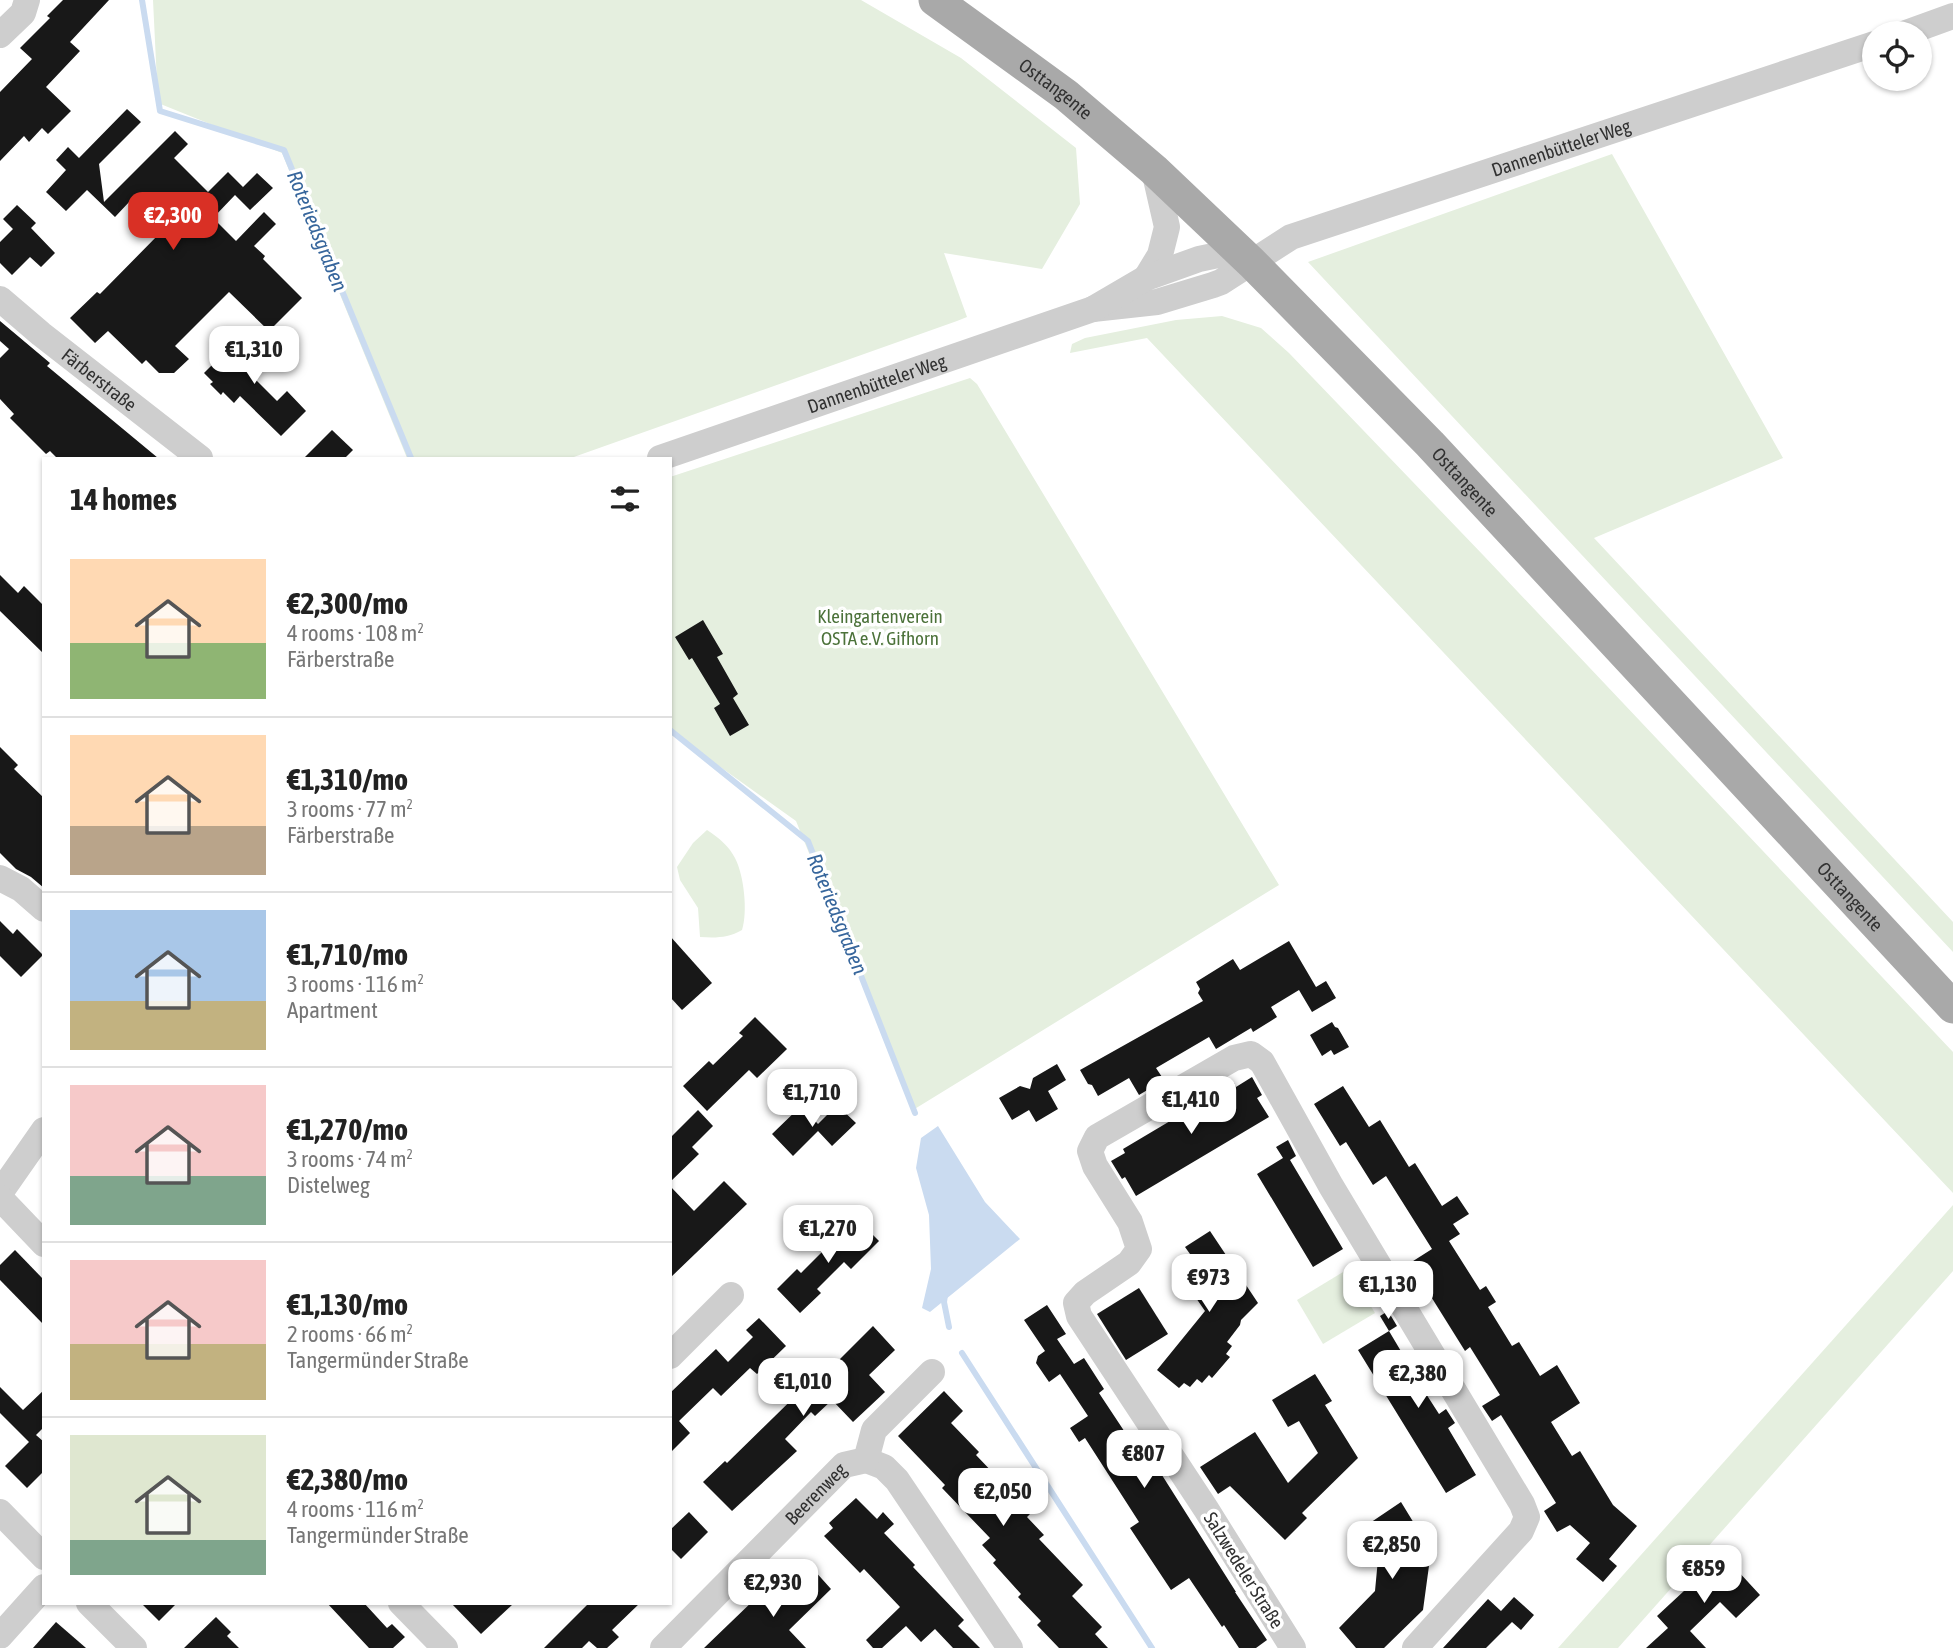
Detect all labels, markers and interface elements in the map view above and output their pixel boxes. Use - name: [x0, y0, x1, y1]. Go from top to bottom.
- map controls: [1862, 21, 1932, 91]
- button: locate: [1862, 21, 1932, 91]
- street label: Osttangente: [1015, 54, 1097, 124]
- street label: Dannenbütteler Weg: [1489, 114, 1634, 181]
- water label: Roteriedsgraben: [283, 167, 353, 295]
- pin: €2,300: [116, 192, 230, 252]
- text: €2,300: [144, 202, 202, 228]
- pin: €1,310: [197, 326, 311, 386]
- text: €1,310: [225, 336, 283, 362]
- street label: Färberstraße: [58, 344, 141, 416]
- street label: Dannenbütteler Weg: [804, 349, 950, 418]
- street label: Osttangente: [1428, 443, 1503, 521]
- icon: filters: [606, 480, 644, 518]
- text: 14 homes: [70, 482, 177, 516]
- text: €2,300/mo: [287, 586, 408, 620]
- icon: home: [126, 587, 210, 671]
- park label: Kleingartenverein OSTA e.V. Gifhorn: [817, 605, 943, 649]
- text: 4 rooms · 108 m²: [287, 620, 424, 646]
- text: Färberstraße: [287, 646, 394, 672]
- text: €1,310/mo: [287, 762, 408, 796]
- icon: home: [126, 763, 210, 847]
- text: 3 rooms · 77 m²: [287, 796, 413, 822]
- text: Färberstraße: [287, 822, 394, 848]
- water label: Roteriedsgraben: [803, 850, 873, 978]
- street label: Osttangente: [1813, 857, 1888, 936]
- text: €1,710/mo: [287, 937, 408, 971]
- icon: home: [126, 938, 210, 1022]
- text: 3 rooms · 116 m²: [287, 971, 424, 997]
- text: Apartment: [287, 997, 378, 1023]
- pin: €1,710: [755, 1070, 869, 1129]
- pin: €1,410: [1134, 1076, 1248, 1136]
- text: €1,710: [783, 1079, 841, 1105]
- text: €1,410: [1162, 1086, 1220, 1112]
- text: €1,270/mo: [287, 1112, 408, 1146]
- icon: home: [126, 1113, 210, 1197]
- text: 3 rooms · 74 m²: [287, 1146, 413, 1172]
- text: Distelweg: [287, 1172, 370, 1198]
- pin: €1,270: [771, 1206, 885, 1265]
- text: €1,270: [799, 1215, 857, 1241]
- pin: €973: [1168, 1254, 1250, 1314]
- pin: €1,130: [1331, 1262, 1445, 1321]
- text: €973: [1188, 1264, 1230, 1290]
- text: €1,130: [1359, 1271, 1417, 1297]
- text: €1,130/mo: [287, 1287, 408, 1321]
- icon: home: [126, 1288, 210, 1372]
- text: 2 rooms · 66 m²: [287, 1321, 413, 1347]
- text: Tangermünder Straße: [287, 1347, 469, 1373]
- pin: €2,380: [1361, 1350, 1475, 1410]
- pin: €1,010: [746, 1358, 860, 1418]
- text: €2,380: [1389, 1360, 1447, 1386]
- text: €1,010: [774, 1368, 832, 1394]
- pin: €807: [1103, 1430, 1185, 1490]
- text: €807: [1123, 1440, 1165, 1466]
- street label: Beerenweg: [780, 1458, 851, 1529]
- text: €2,380/mo: [287, 1462, 408, 1496]
- icon: home: [126, 1463, 210, 1547]
- pin: €2,050: [946, 1468, 1060, 1528]
- text: €2,050: [974, 1478, 1032, 1504]
- text: 4 rooms · 116 m²: [287, 1496, 424, 1522]
- street label: Salzwedeler Straße: [1199, 1508, 1289, 1632]
- text: Tangermünder Straße: [287, 1522, 469, 1548]
- pin: €2,850: [1335, 1522, 1449, 1581]
- text: €2,850: [1363, 1531, 1421, 1557]
- pin: €859: [1663, 1546, 1745, 1605]
- text: €859: [1683, 1555, 1725, 1581]
- pin: €2,930: [716, 1560, 830, 1619]
- text: €2,930: [744, 1569, 802, 1595]

